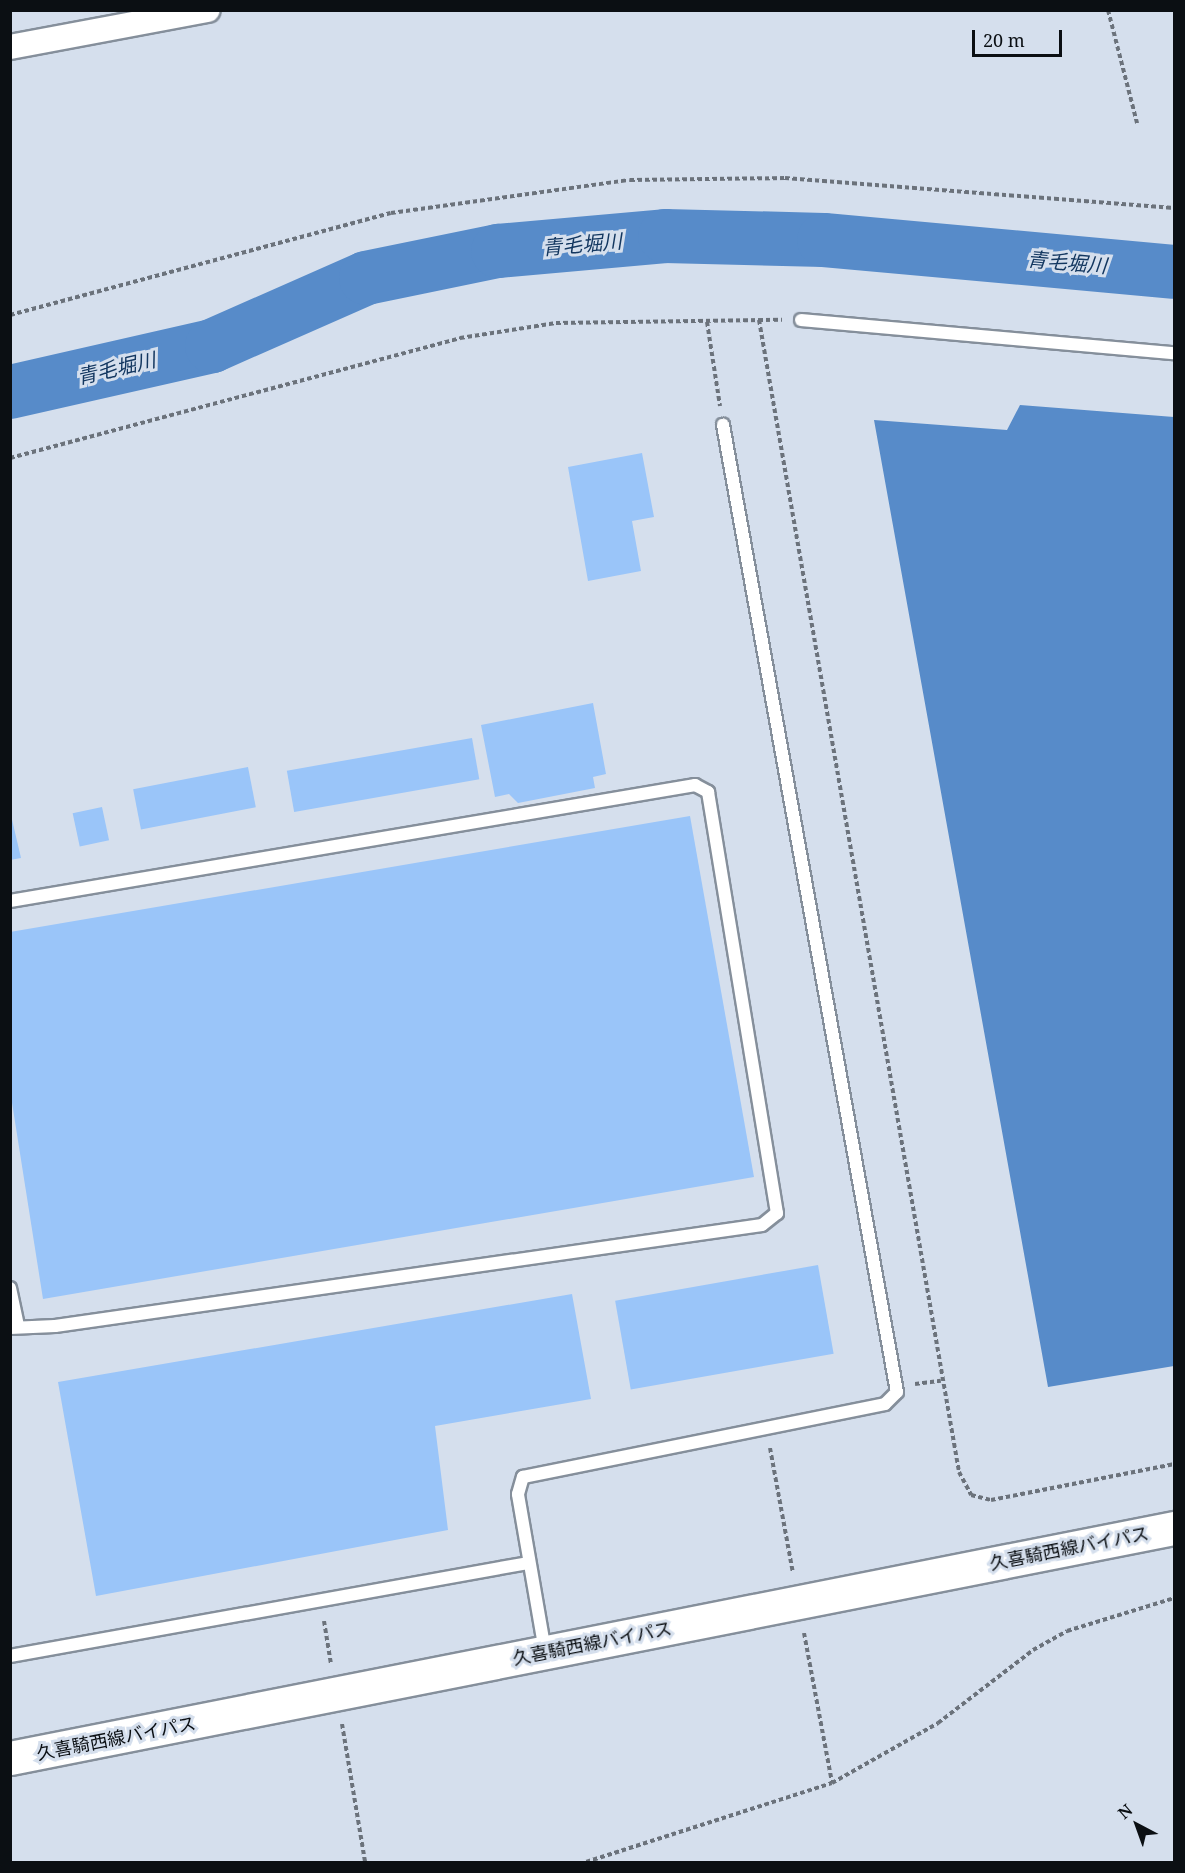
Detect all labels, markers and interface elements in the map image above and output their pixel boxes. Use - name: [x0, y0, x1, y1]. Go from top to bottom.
- scale bar: [975, 18, 1065, 56]
- text: 20 m: [983, 28, 1025, 52]
- water label: 青毛堀川: [541, 229, 623, 259]
- water label: 青毛堀川: [1026, 247, 1108, 277]
- water label: 青毛堀川: [74, 347, 158, 389]
- street label: 久喜騎西線バイパス: [987, 1522, 1151, 1574]
- street label: 久喜騎西線バイパス: [510, 1617, 674, 1669]
- street label: 久喜騎西線バイパス: [34, 1712, 198, 1764]
- north arrow: [1107, 1795, 1167, 1855]
- text: N: [1113, 1799, 1137, 1824]

